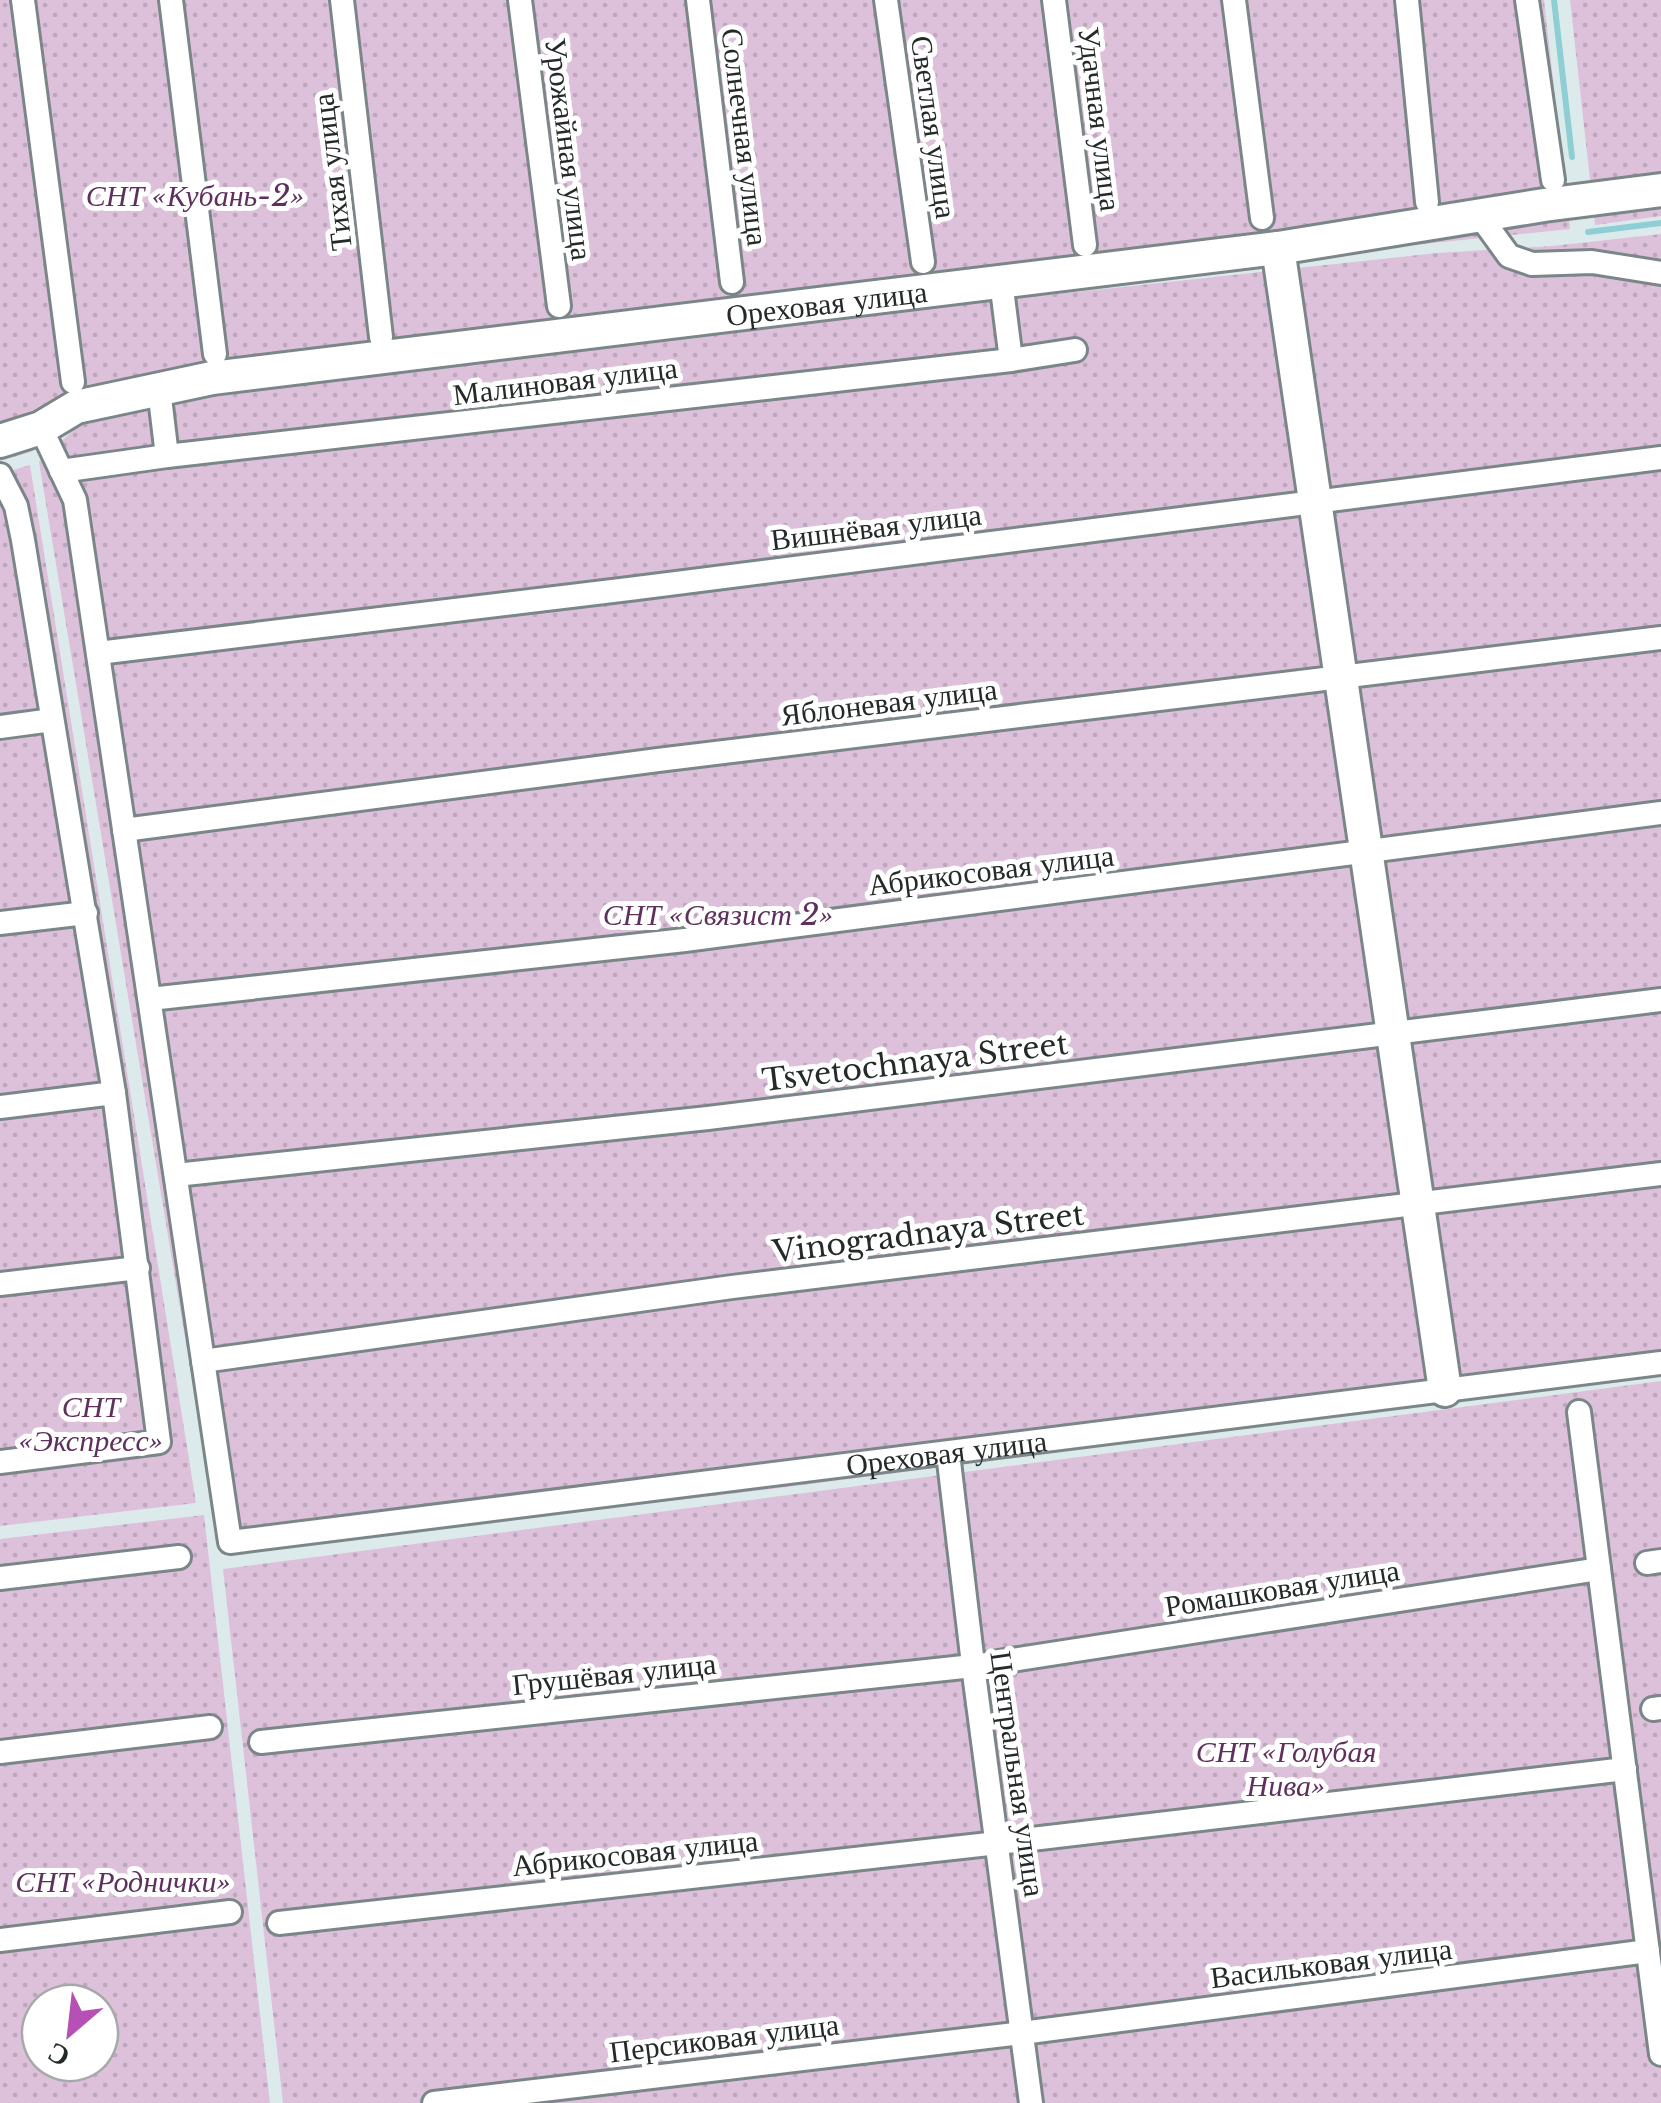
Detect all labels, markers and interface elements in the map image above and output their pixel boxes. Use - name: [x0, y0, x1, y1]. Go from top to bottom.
- street label: Удачная улица: [1070, 25, 1130, 213]
- street label: Солнечная улица: [713, 26, 777, 248]
- street label: Светлая улица: [903, 33, 965, 221]
- street label: Урожайная улица: [537, 36, 601, 262]
- street label: Тихая улица: [304, 91, 360, 253]
- park label: СНТ «Кубань-2»: [86, 177, 304, 214]
- street label: Ореховая улица: [724, 272, 929, 334]
- street label: Малиновая улица: [451, 349, 679, 413]
- street label: Вишнёвая улица: [768, 496, 984, 558]
- street label: Яблоневая улица: [779, 670, 999, 734]
- street label: Абрикосовая улица: [866, 837, 1116, 903]
- park label: СНТ «Связист 2»: [603, 896, 833, 933]
- street label: Tsvetochnaya Street: [760, 1025, 1071, 1099]
- street label: Vinogradnaya Street: [769, 1195, 1087, 1271]
- park label: СНТ «Экспресс»: [19, 1388, 163, 1459]
- street label: Ореховая улица: [844, 1421, 1049, 1483]
- street label: Ромашковая улица: [1162, 1551, 1402, 1625]
- street label: Грушёвая улица: [510, 1645, 718, 1703]
- street label: Центральная улица: [982, 1649, 1054, 1899]
- park label: СНТ «Голубая Нива»: [1196, 1733, 1376, 1804]
- street label: Абрикосовая улица: [510, 1822, 760, 1884]
- park label: СНТ «Роднички»: [15, 1863, 231, 1900]
- street label: Васильковая улица: [1208, 1930, 1454, 1996]
- north arrow: [20, 1983, 120, 2083]
- street label: Персиковая улица: [607, 2006, 841, 2070]
- text: С: [41, 2034, 76, 2075]

